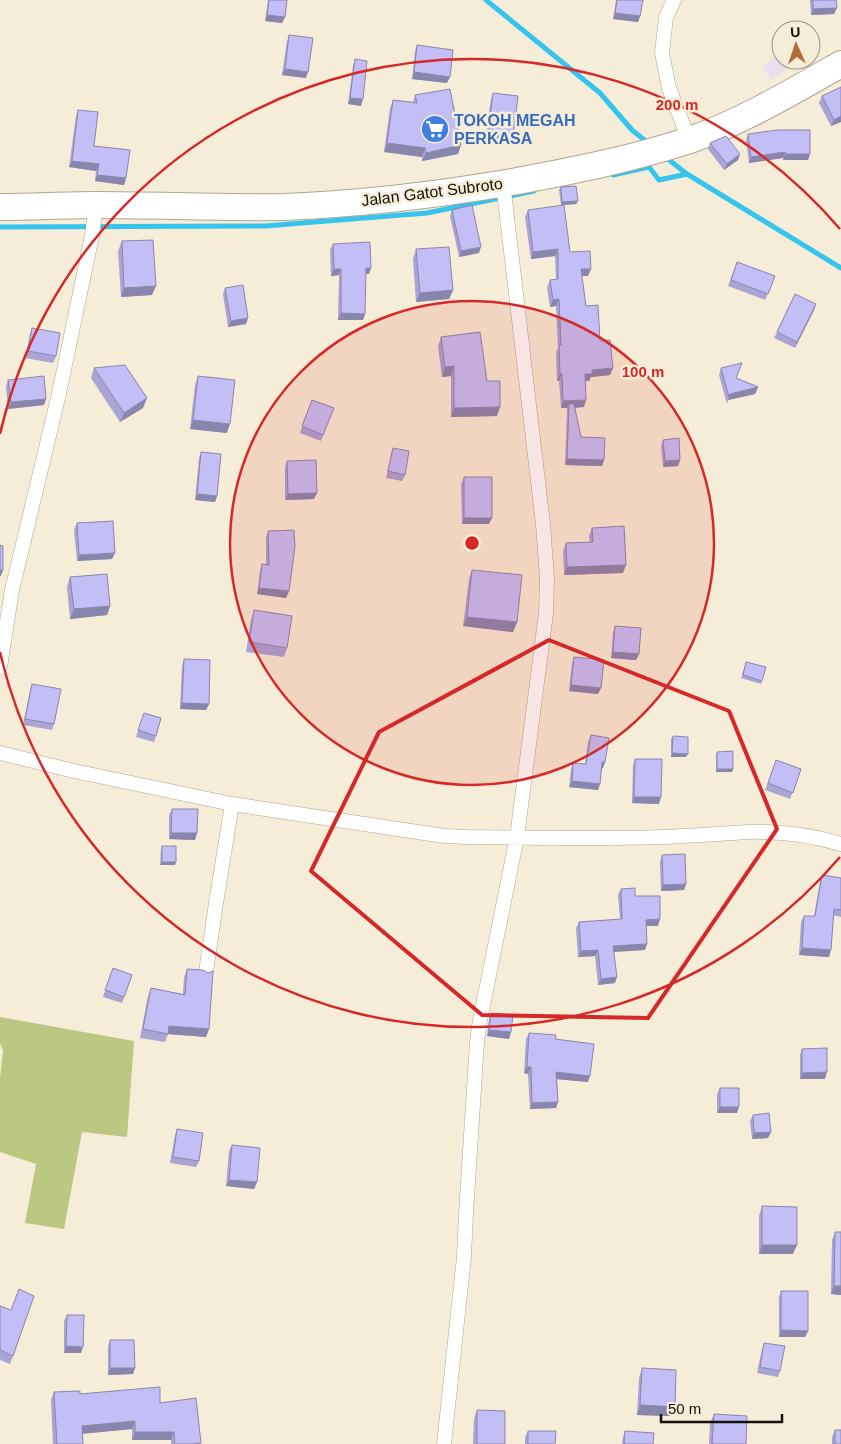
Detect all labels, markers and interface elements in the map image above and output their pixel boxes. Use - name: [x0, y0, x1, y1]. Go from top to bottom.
- north arrow: [771, 20, 821, 70]
- text: U: [790, 24, 801, 40]
- text: 200 m: [656, 96, 698, 113]
- place label: TOKOH MEGAH PERKASA: [454, 112, 575, 147]
- supermarket icon: TOKOH MEGAH PERKASA: [420, 114, 450, 144]
- street label: Jalan Gatot Subroto: [360, 175, 504, 209]
- text: 100 m: [622, 363, 664, 380]
- centre of rings: [463, 534, 481, 552]
- scale bar: [661, 1392, 782, 1424]
- text: 50 m: [668, 1400, 701, 1417]

